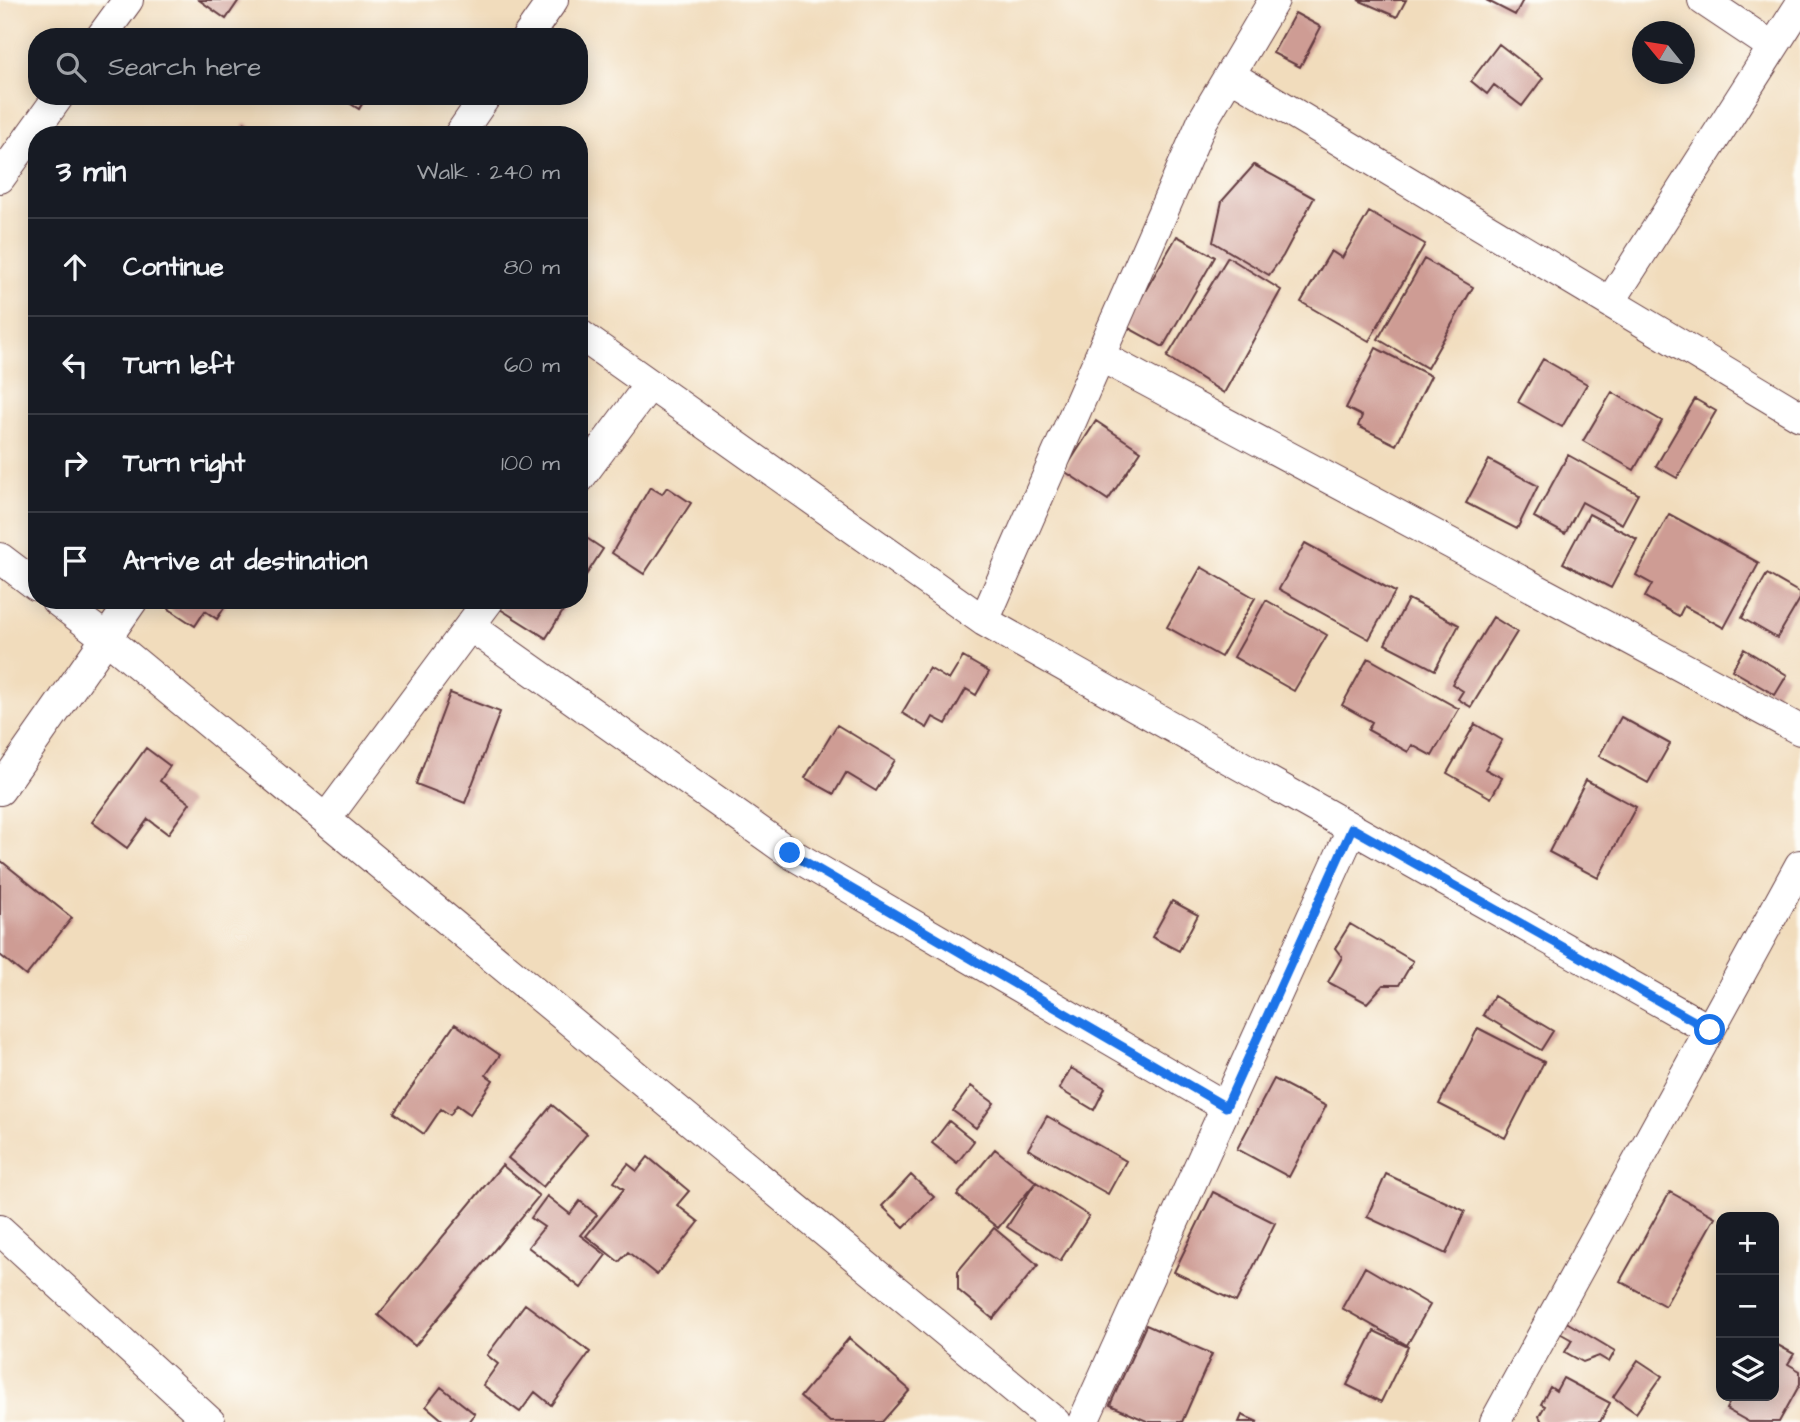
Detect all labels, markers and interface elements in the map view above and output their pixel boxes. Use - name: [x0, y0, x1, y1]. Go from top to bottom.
- north arrow: [1632, 21, 1695, 84]
- search box: [28, 28, 588, 105]
- icon: search: [52, 48, 90, 86]
- text: Search here: [108, 49, 261, 85]
- text: 3 min: [56, 151, 126, 193]
- text: Walk · 240 m: [417, 156, 560, 188]
- icon: ahead: [56, 248, 94, 286]
- text: Continue: [123, 249, 224, 285]
- text: 80 m: [503, 251, 560, 283]
- icon: left: [56, 346, 94, 384]
- text: Turn left: [123, 347, 234, 383]
- text: 60 m: [504, 349, 560, 381]
- icon: right: [56, 444, 94, 482]
- text: Turn right: [123, 445, 245, 481]
- text: 100 m: [501, 447, 560, 479]
- icon: arrive: [56, 542, 94, 580]
- text: Arrive at destination: [123, 543, 368, 579]
- route end: [774, 837, 805, 868]
- route start: [1694, 1014, 1725, 1045]
- map controls: [1716, 1212, 1779, 1401]
- button: +: [1716, 1212, 1779, 1275]
- button: −: [1716, 1275, 1779, 1338]
- button: layers: [1716, 1338, 1779, 1401]

